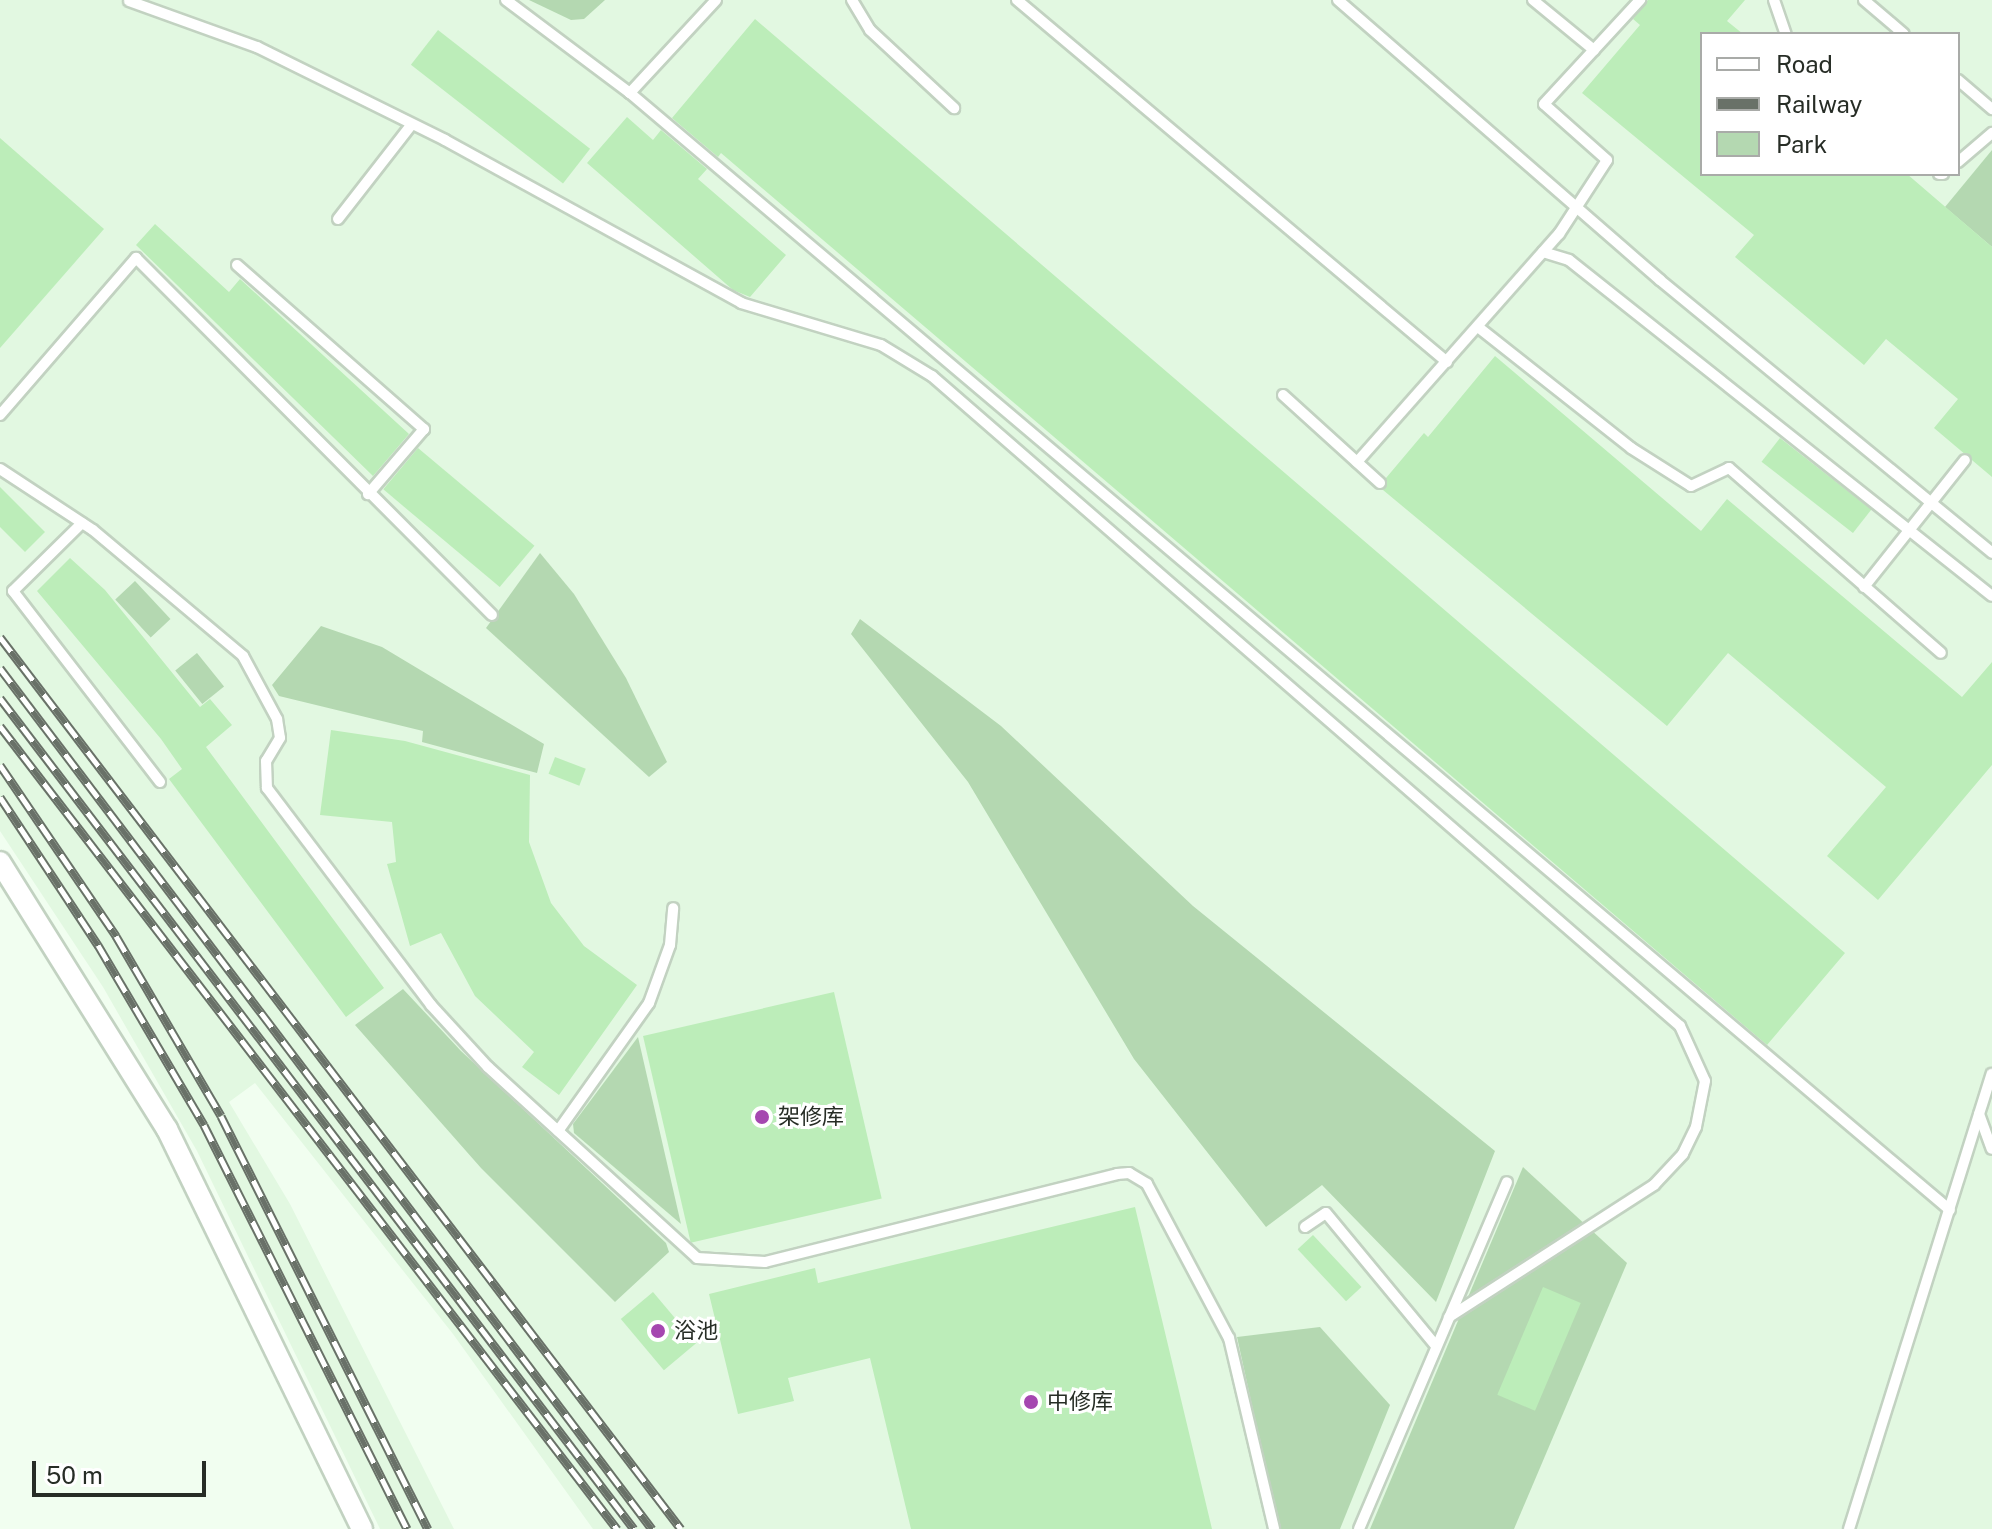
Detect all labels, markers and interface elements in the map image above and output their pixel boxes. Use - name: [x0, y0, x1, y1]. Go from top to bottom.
- legend: [1700, 32, 1960, 176]
- text: Road: [1776, 50, 1833, 78]
- text: Railway: [1776, 90, 1862, 118]
- text: Park: [1776, 130, 1827, 158]
- place label: 架修库: [778, 1104, 844, 1130]
- marker: 架修库: [753, 1108, 771, 1126]
- place label: 浴池: [674, 1318, 718, 1344]
- marker: 浴池: [649, 1322, 667, 1340]
- place label: 中修库: [1047, 1389, 1113, 1415]
- marker: 中修库: [1022, 1393, 1040, 1411]
- scale bar: [36, 1445, 210, 1495]
- text: 50 m: [46, 1461, 103, 1489]

